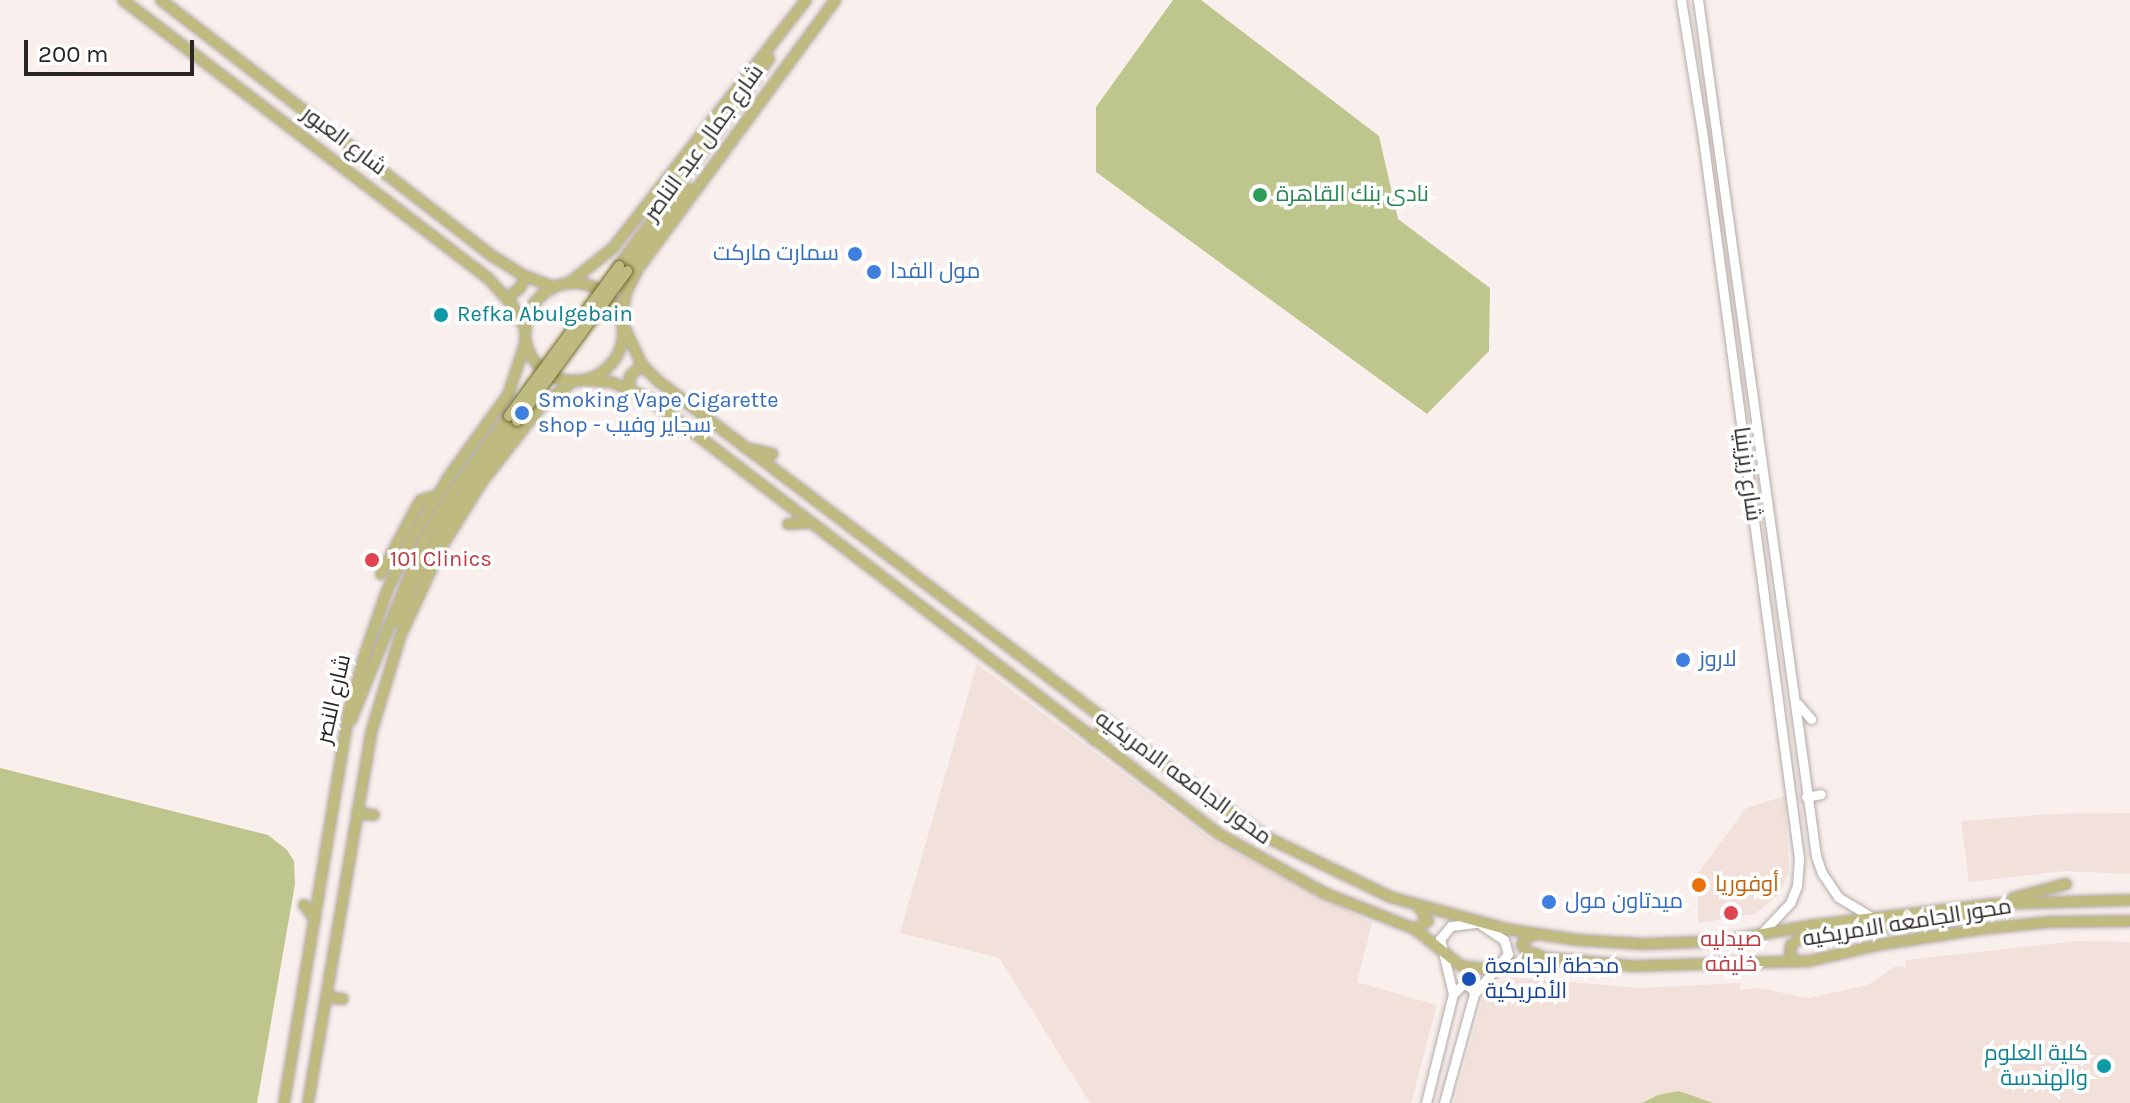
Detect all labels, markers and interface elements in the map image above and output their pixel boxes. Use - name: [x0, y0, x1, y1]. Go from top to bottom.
- scale bar: [28, 24, 198, 74]
- text: 200 m: [38, 40, 109, 68]
- street label: شارع جمال عبد الناصر: [638, 60, 770, 226]
- street label: شارع العبور: [297, 101, 391, 181]
- place label: نادى بنك القاهرة: [1276, 182, 1429, 208]
- marker: نادى بنك القاهرة: [1251, 186, 1269, 204]
- place label: سمارت ماركت: [713, 241, 839, 267]
- marker: سمارت ماركت: [846, 245, 864, 263]
- place label: مول الفدا: [890, 259, 980, 285]
- marker: مول الفدا: [865, 263, 883, 281]
- place label: Refka Abulgebain: [457, 302, 633, 328]
- marker: Refka Abulgebain: [432, 306, 450, 324]
- place label: Smoking Vape Cigarette shop - سجاير وفيب: [538, 387, 779, 438]
- marker: Smoking Vape Cigarette shop - سجاير وفيب: [513, 404, 531, 422]
- street label: شارع زيزينيا: [1727, 425, 1767, 523]
- place label: 101 Clinics: [390, 547, 492, 573]
- marker: 101 Clinics: [361, 549, 383, 571]
- place label: لاروز: [1699, 647, 1737, 673]
- marker: لاروز: [1674, 651, 1692, 669]
- street label: شارع النصر: [311, 652, 357, 746]
- street label: محور الجامعه الامريكيه: [1090, 705, 1276, 851]
- place label: أوفوريا: [1715, 872, 1779, 898]
- marker: أوفوريا: [1690, 876, 1708, 894]
- place label: ميدتاون مول: [1565, 889, 1683, 915]
- marker: ميدتاون مول: [1540, 893, 1558, 911]
- street label: محور الجامعه الامريكيه: [1801, 893, 2013, 953]
- marker: صيدليه خليفه: [1722, 904, 1740, 922]
- place label: صيدليه خليفه: [1700, 926, 1762, 978]
- place label: محطة الجامعة الأمريكية: [1485, 953, 1619, 1004]
- marker: محطة الجامعة الأمريكية: [1460, 970, 1478, 988]
- place label: كلية العلوم والهندسة: [1984, 1040, 2088, 1092]
- marker: كلية العلوم والهندسة: [2095, 1057, 2113, 1075]

